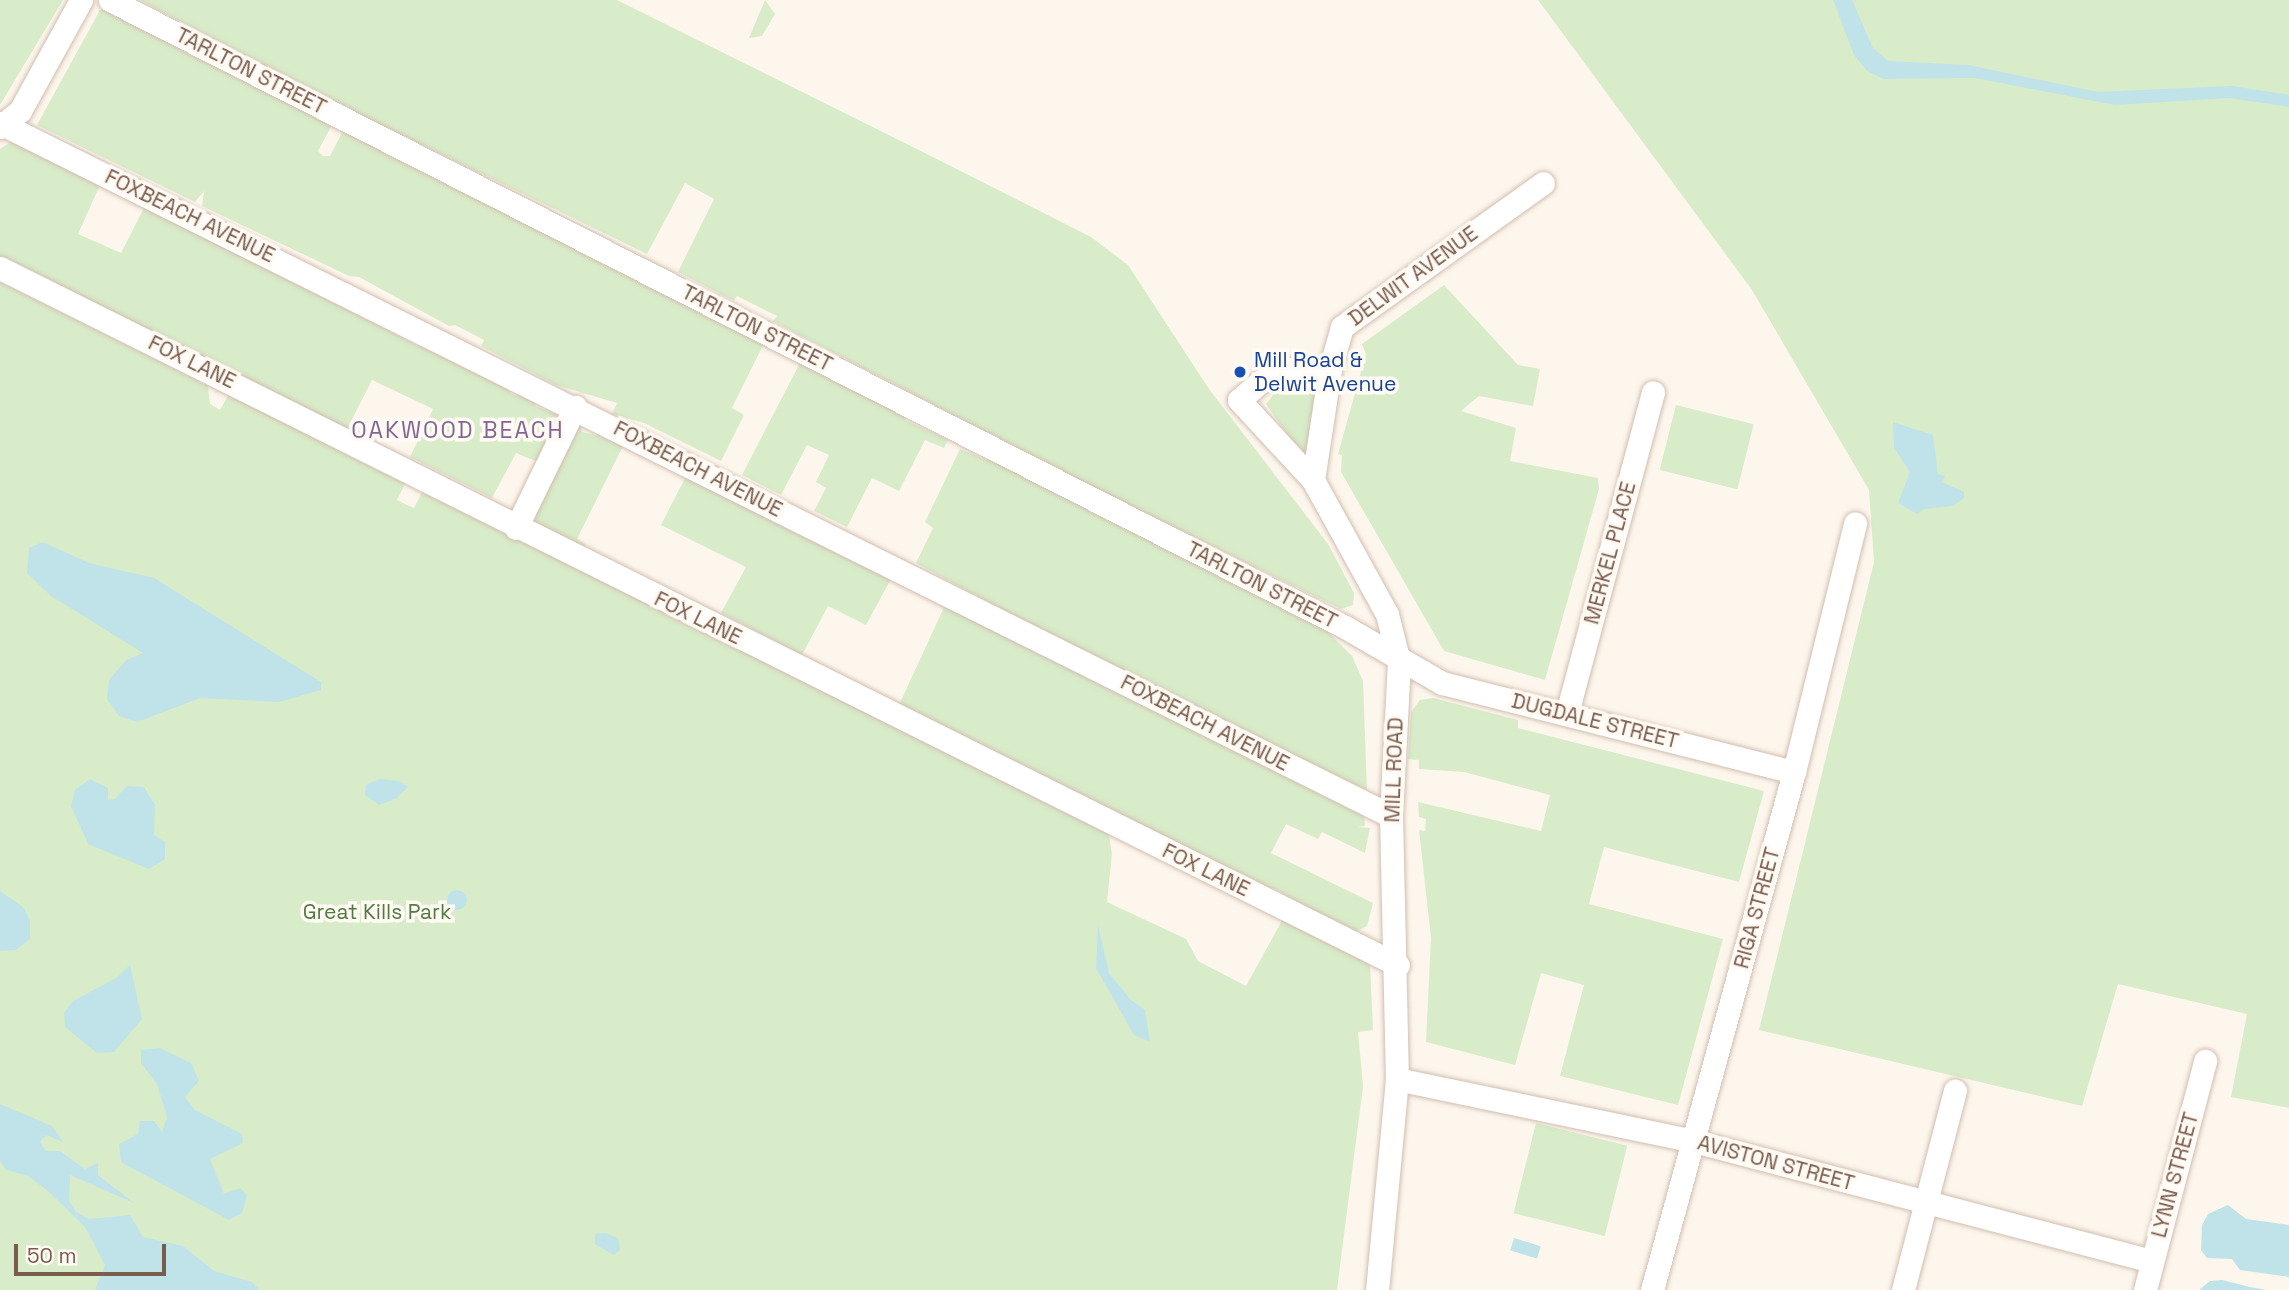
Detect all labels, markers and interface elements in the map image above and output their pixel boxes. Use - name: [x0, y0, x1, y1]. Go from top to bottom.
- street label: TARLTON STREET: [171, 22, 331, 120]
- street label: FOXBEACH AVENUE: [101, 164, 279, 268]
- street label: DELWIT AVENUE: [1343, 220, 1483, 332]
- street label: TARLTON STREET: [677, 279, 837, 377]
- street label: FOX LANE: [144, 330, 240, 394]
- place label: Mill Road & Delwit Avenue: [1254, 347, 1397, 397]
- marker: Mill Road & Delwit Avenue: [1232, 364, 1248, 380]
- district label: OAKWOOD BEACH: [353, 416, 563, 444]
- street label: FOXBEACH AVENUE: [609, 416, 787, 522]
- street label: MERKEL PLACE: [1579, 479, 1641, 627]
- street label: TARLTON STREET: [1182, 536, 1342, 634]
- street label: FOX LANE: [650, 586, 746, 650]
- street label: FOXBEACH AVENUE: [1116, 670, 1294, 776]
- street label: DUGDALE STREET: [1509, 688, 1681, 754]
- street label: MILL ROAD: [1380, 717, 1408, 823]
- street label: FOX LANE: [1158, 838, 1254, 902]
- street label: RIGA STREET: [1729, 845, 1785, 971]
- park label: Great Kills Park: [303, 899, 451, 925]
- street label: LYNN STREET: [2146, 1110, 2204, 1240]
- street label: AVISTON STREET: [1695, 1130, 1857, 1196]
- scale bar: [18, 1230, 170, 1274]
- text: 50 m: [27, 1242, 77, 1269]

